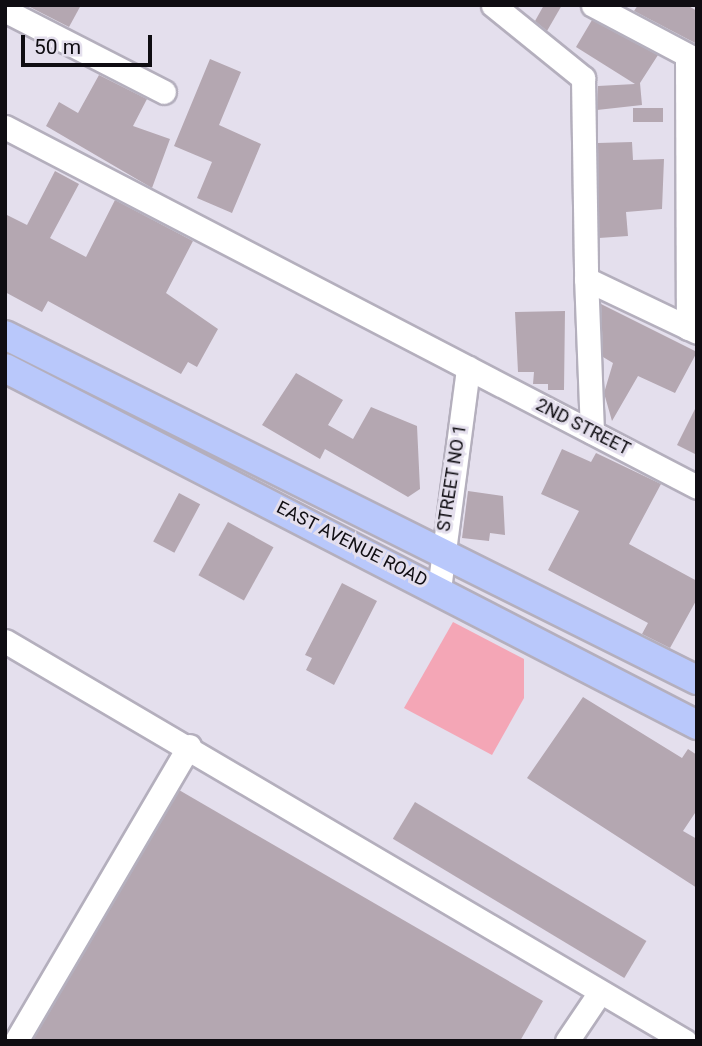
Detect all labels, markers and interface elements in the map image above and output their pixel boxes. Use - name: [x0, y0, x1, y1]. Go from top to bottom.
- scale bar: [24, 21, 156, 65]
- text: 50 m: [34, 35, 81, 59]
- street label: 2ND STREET: [532, 394, 634, 460]
- street label: STREET NO 1: [433, 423, 471, 533]
- street label: EAST AVENUE ROAD: [273, 497, 431, 591]

